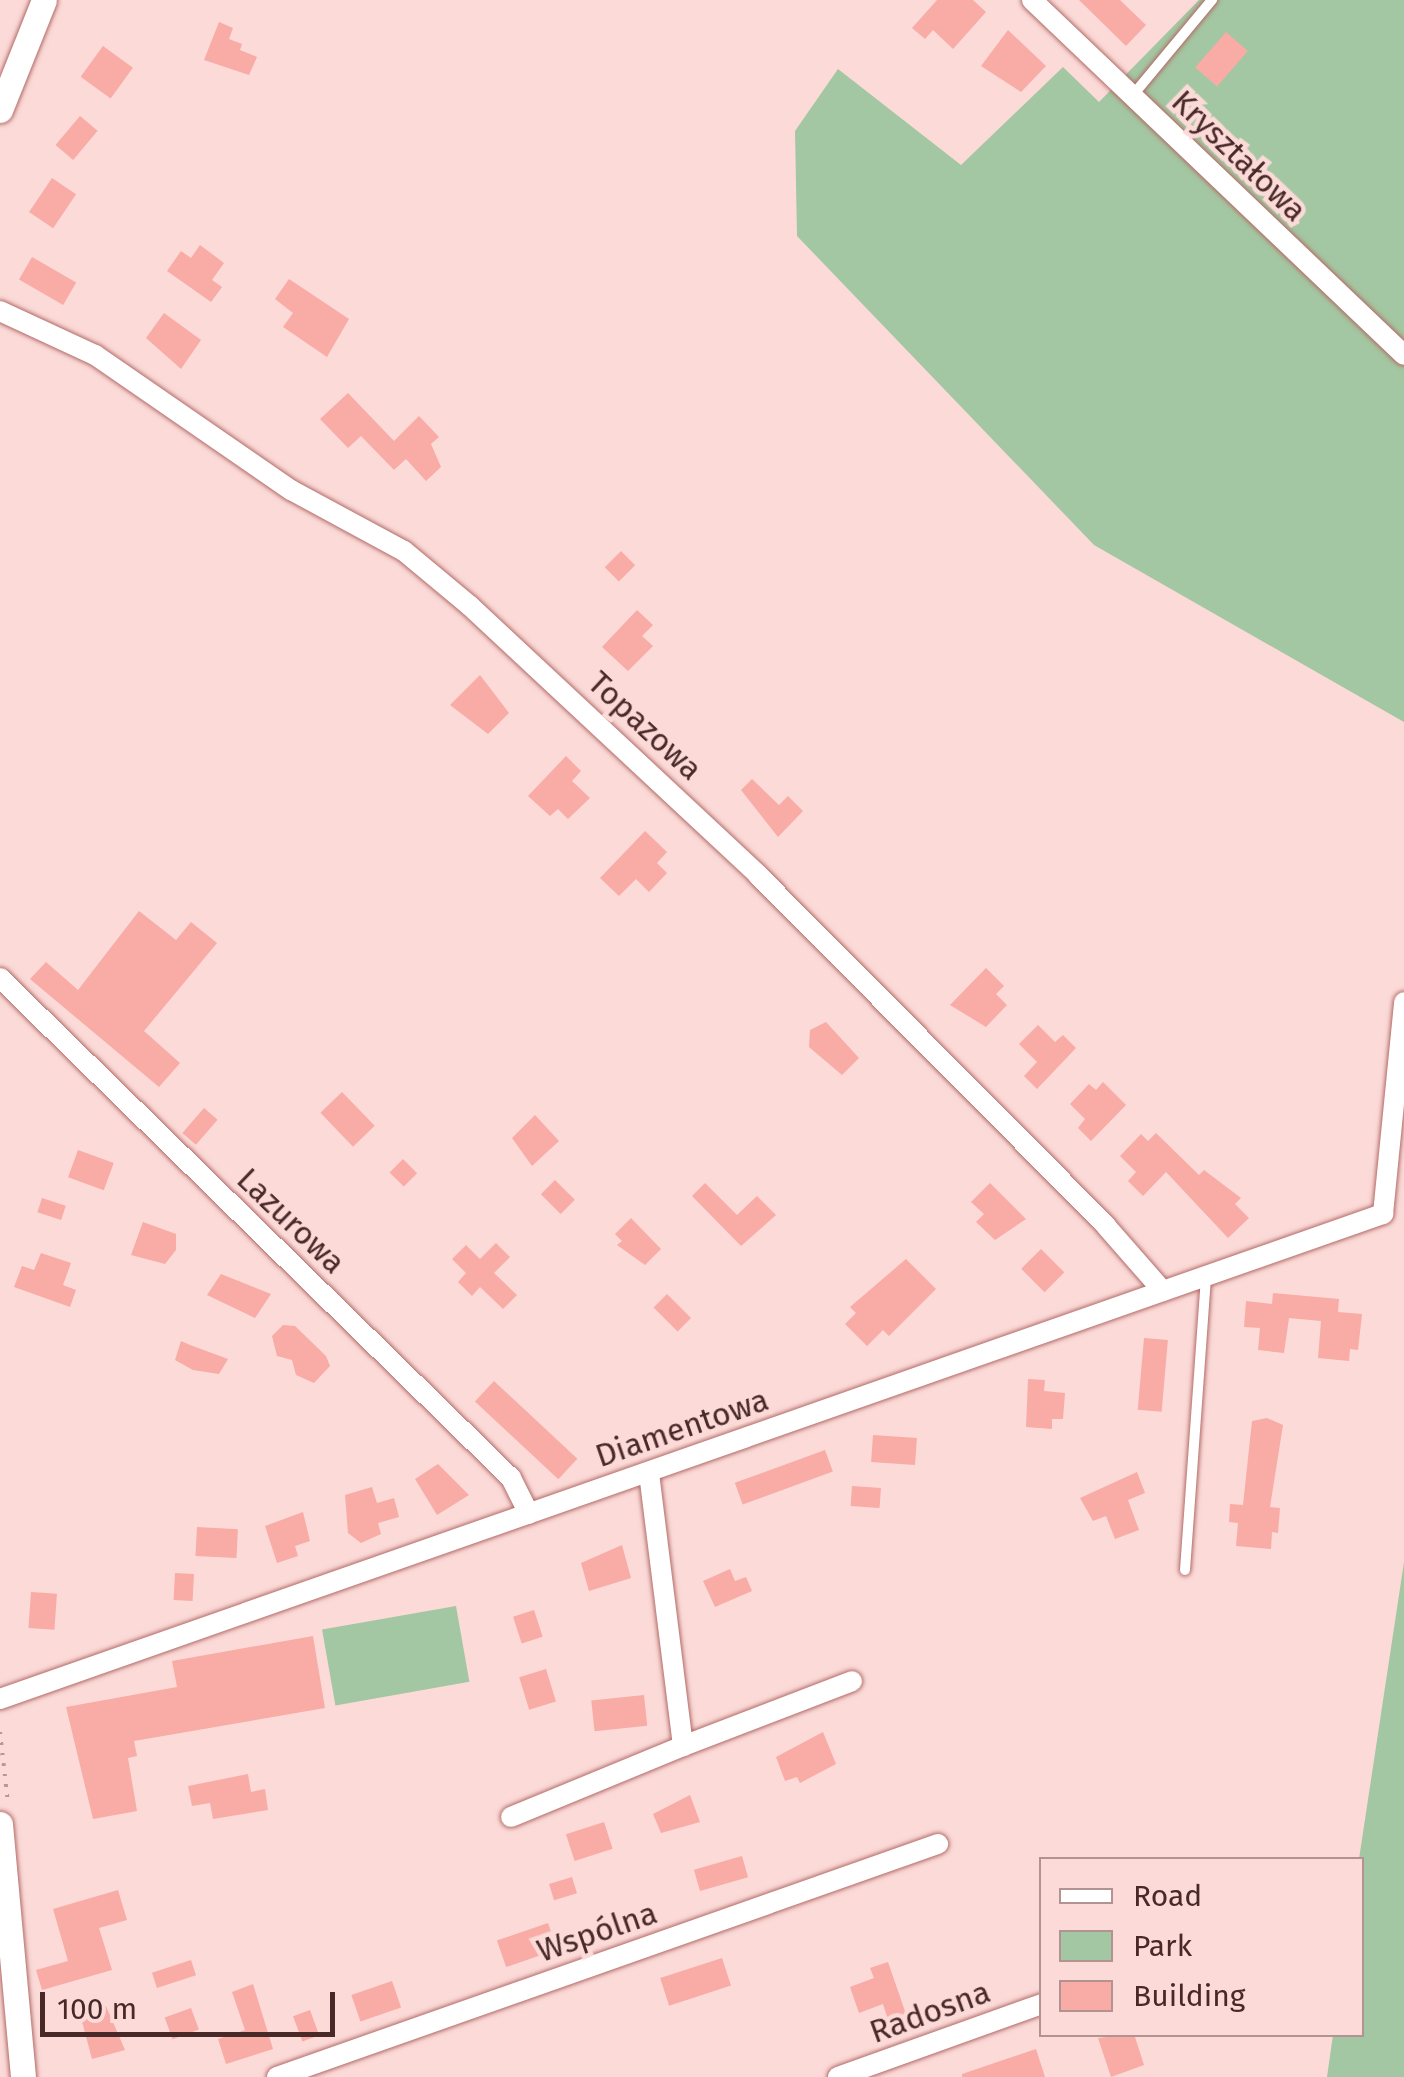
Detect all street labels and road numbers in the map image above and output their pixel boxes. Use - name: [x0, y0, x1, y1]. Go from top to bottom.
- street label: Kryształowa: [1164, 82, 1314, 230]
- street label: Topazowa: [580, 664, 710, 788]
- street label: Lazurowa: [229, 1160, 353, 1282]
- street label: Diamentowa: [590, 1380, 774, 1476]
- street label: Wspólna: [532, 1894, 662, 1970]
- street label: Radosna: [865, 1973, 995, 2051]

